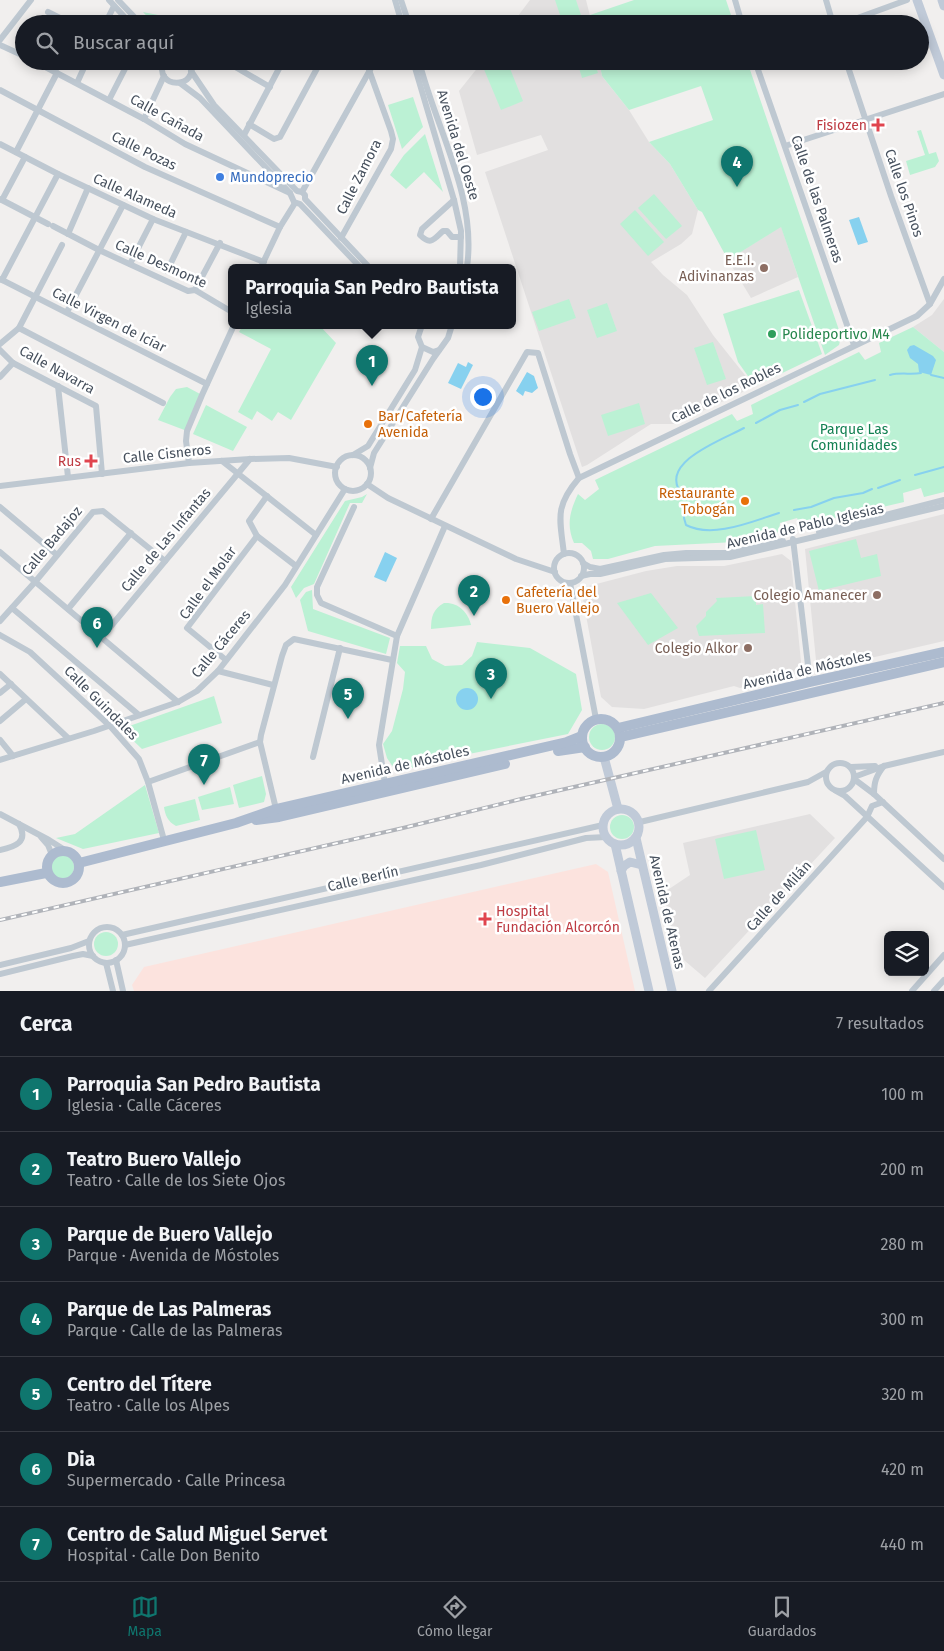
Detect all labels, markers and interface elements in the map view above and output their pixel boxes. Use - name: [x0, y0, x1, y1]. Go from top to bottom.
- search box: [15, 15, 929, 70]
- icon: search: [33, 29, 61, 57]
- text: Buscar aquí: [73, 31, 174, 54]
- street label: Avenida del Oeste: [433, 88, 483, 202]
- street label: Calle Cañada: [127, 91, 207, 145]
- place label: Fisiozen: [816, 117, 867, 134]
- marker: Fisiozen: [871, 118, 885, 132]
- street label: Calle Pozas: [109, 128, 180, 174]
- street label: Calle de las Palmeras: [787, 133, 847, 265]
- street label: Calle Zamora: [333, 137, 385, 217]
- pin: 4: [721, 146, 753, 187]
- street label: Calle los Pinos: [881, 147, 927, 240]
- place label: Mundoprecio: [230, 169, 314, 186]
- street label: Calle Alameda: [90, 170, 180, 222]
- marker: Mundoprecio: [214, 171, 226, 183]
- street label: Calle Desmonte: [112, 236, 210, 292]
- place label: E.E.I. Adivinanzas: [679, 252, 754, 285]
- marker: E.E.I. Adivinanzas: [758, 262, 770, 274]
- popup: [228, 264, 516, 329]
- text: Parroquia San Pedro Bautista: [245, 276, 499, 299]
- street label: Calle Virgen de Icíar: [49, 284, 169, 356]
- text: Iglesia: [245, 299, 292, 318]
- place label: Polideportivo M4: [782, 326, 890, 343]
- marker: Polideportivo M4: [766, 328, 778, 340]
- street label: Calle Navarra: [16, 342, 98, 398]
- pin: 1: [356, 345, 388, 386]
- street label: Calle de los Robles: [668, 359, 784, 427]
- your location: [470, 384, 496, 410]
- place label: Bar/Cafetería Avenida: [378, 408, 463, 441]
- marker: Bar/Cafetería Avenida: [362, 418, 374, 430]
- park label: Parque Las Comunidades: [811, 421, 898, 454]
- street label: Calle Cisneros: [122, 441, 212, 467]
- place label: Rus: [58, 453, 81, 470]
- marker: Rus: [85, 455, 97, 467]
- street label: Calle de Las Infantas: [118, 484, 215, 595]
- place label: Restaurante Tobogán: [659, 485, 735, 518]
- marker: Restaurante Tobogán: [739, 495, 751, 507]
- street label: Avenida de Pablo Iglesias: [725, 500, 886, 552]
- street label: Calle Badajoz: [18, 503, 86, 579]
- street label: Calle el Molar: [176, 543, 241, 623]
- pin: 2: [458, 575, 490, 616]
- place label: Cafetería del Buero Vallejo: [516, 584, 600, 617]
- place label: Colegio Amanecer: [754, 587, 868, 604]
- marker: Colegio Amanecer: [871, 589, 883, 601]
- marker: Cafetería del Buero Vallejo: [500, 594, 512, 606]
- street label: Calle Cáceres: [188, 606, 255, 681]
- pin: 6: [81, 607, 113, 648]
- place label: Colegio Alkor: [655, 640, 739, 657]
- marker: Colegio Alkor: [742, 642, 754, 654]
- street label: Avenida de Móstoles: [741, 647, 873, 693]
- pin: 3: [475, 658, 507, 699]
- street label: Calle Guindales: [60, 662, 142, 744]
- pin: 5: [332, 678, 364, 719]
- street label: Avenida de Móstoles: [339, 742, 471, 788]
- pin: 7: [188, 744, 220, 785]
- street label: Avenida de Atenas: [646, 853, 689, 971]
- street label: Calle de Milán: [743, 857, 815, 935]
- street label: Calle Berlín: [326, 863, 400, 895]
- place label: Hospital Fundación Alcorcón: [496, 903, 620, 936]
- marker: Hospital Fundación Alcorcón: [478, 912, 492, 926]
- map controls: [884, 931, 929, 976]
- button: layers: [884, 931, 929, 976]
- text: Cerca: [20, 1011, 72, 1037]
- text: 7 resultados: [836, 1014, 924, 1033]
- text: Parroquia San Pedro Bautista: [67, 1073, 321, 1096]
- text: 1: [32, 1085, 40, 1104]
- text: 100 m: [881, 1085, 924, 1104]
- text: Iglesia · Calle Cáceres: [67, 1096, 221, 1115]
- text: Teatro Buero Vallejo: [67, 1148, 241, 1171]
- text: 2: [32, 1160, 40, 1179]
- text: 200 m: [880, 1160, 924, 1179]
- text: Teatro · Calle de los Siete Ojos: [67, 1171, 285, 1190]
- text: Parque de Buero Vallejo: [67, 1223, 273, 1246]
- text: 3: [32, 1235, 40, 1254]
- text: 280 m: [880, 1235, 924, 1254]
- text: Parque · Avenida de Móstoles: [67, 1246, 279, 1265]
- text: Parque de Las Palmeras: [67, 1298, 271, 1321]
- text: 4: [31, 1310, 41, 1329]
- text: 300 m: [880, 1310, 924, 1329]
- text: Parque · Calle de las Palmeras: [67, 1321, 282, 1340]
- text: Centro del Títere: [67, 1373, 212, 1396]
- text: 5: [32, 1385, 40, 1404]
- text: 320 m: [881, 1385, 924, 1404]
- text: Teatro · Calle los Alpes: [67, 1396, 230, 1415]
- text: Dia: [67, 1448, 95, 1471]
- text: 6: [31, 1460, 41, 1479]
- text: 420 m: [881, 1460, 924, 1479]
- text: Supermercado · Calle Princesa: [67, 1471, 286, 1490]
- text: Centro de Salud Miguel Servet: [67, 1523, 327, 1546]
- text: 7: [32, 1535, 40, 1554]
- text: 440 m: [880, 1535, 924, 1554]
- text: Hospital · Calle Don Benito: [67, 1546, 260, 1565]
- tab: Mapa: [128, 1593, 162, 1640]
- tab: Cómo llegar: [417, 1593, 493, 1640]
- tab: Guardados: [748, 1593, 816, 1640]

